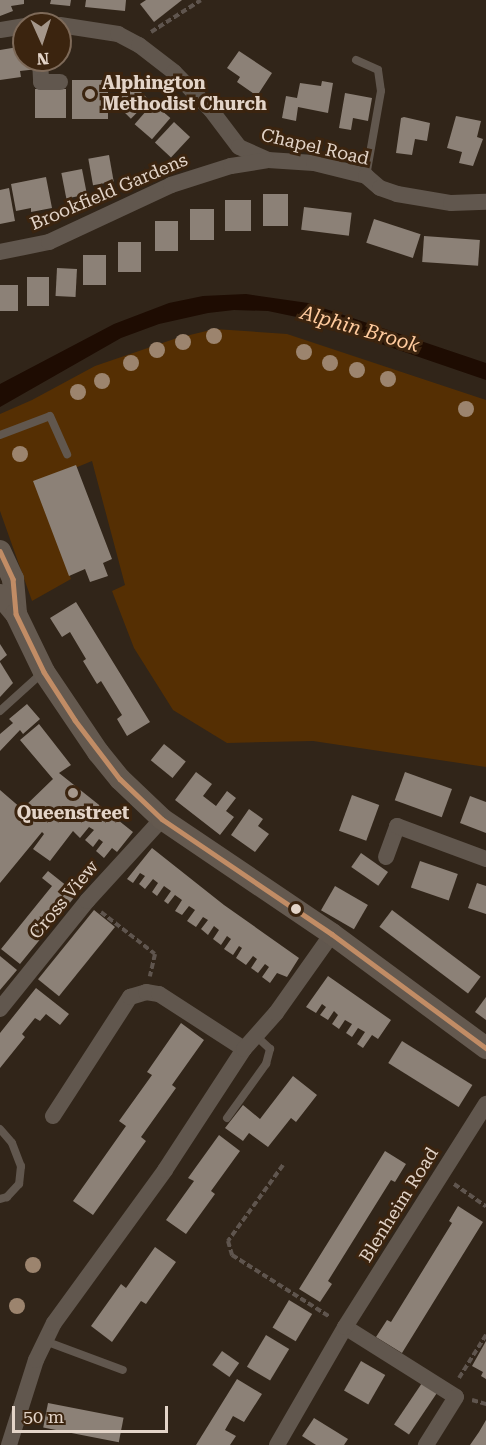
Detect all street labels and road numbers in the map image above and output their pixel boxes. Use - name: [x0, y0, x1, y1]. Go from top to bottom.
- street label: Chapel Road: [259, 124, 371, 170]
- street label: Brookfield Gardens: [27, 149, 191, 235]
- street label: Cross View: [25, 856, 103, 944]
- street label: Blenheim Road: [355, 1144, 443, 1266]

